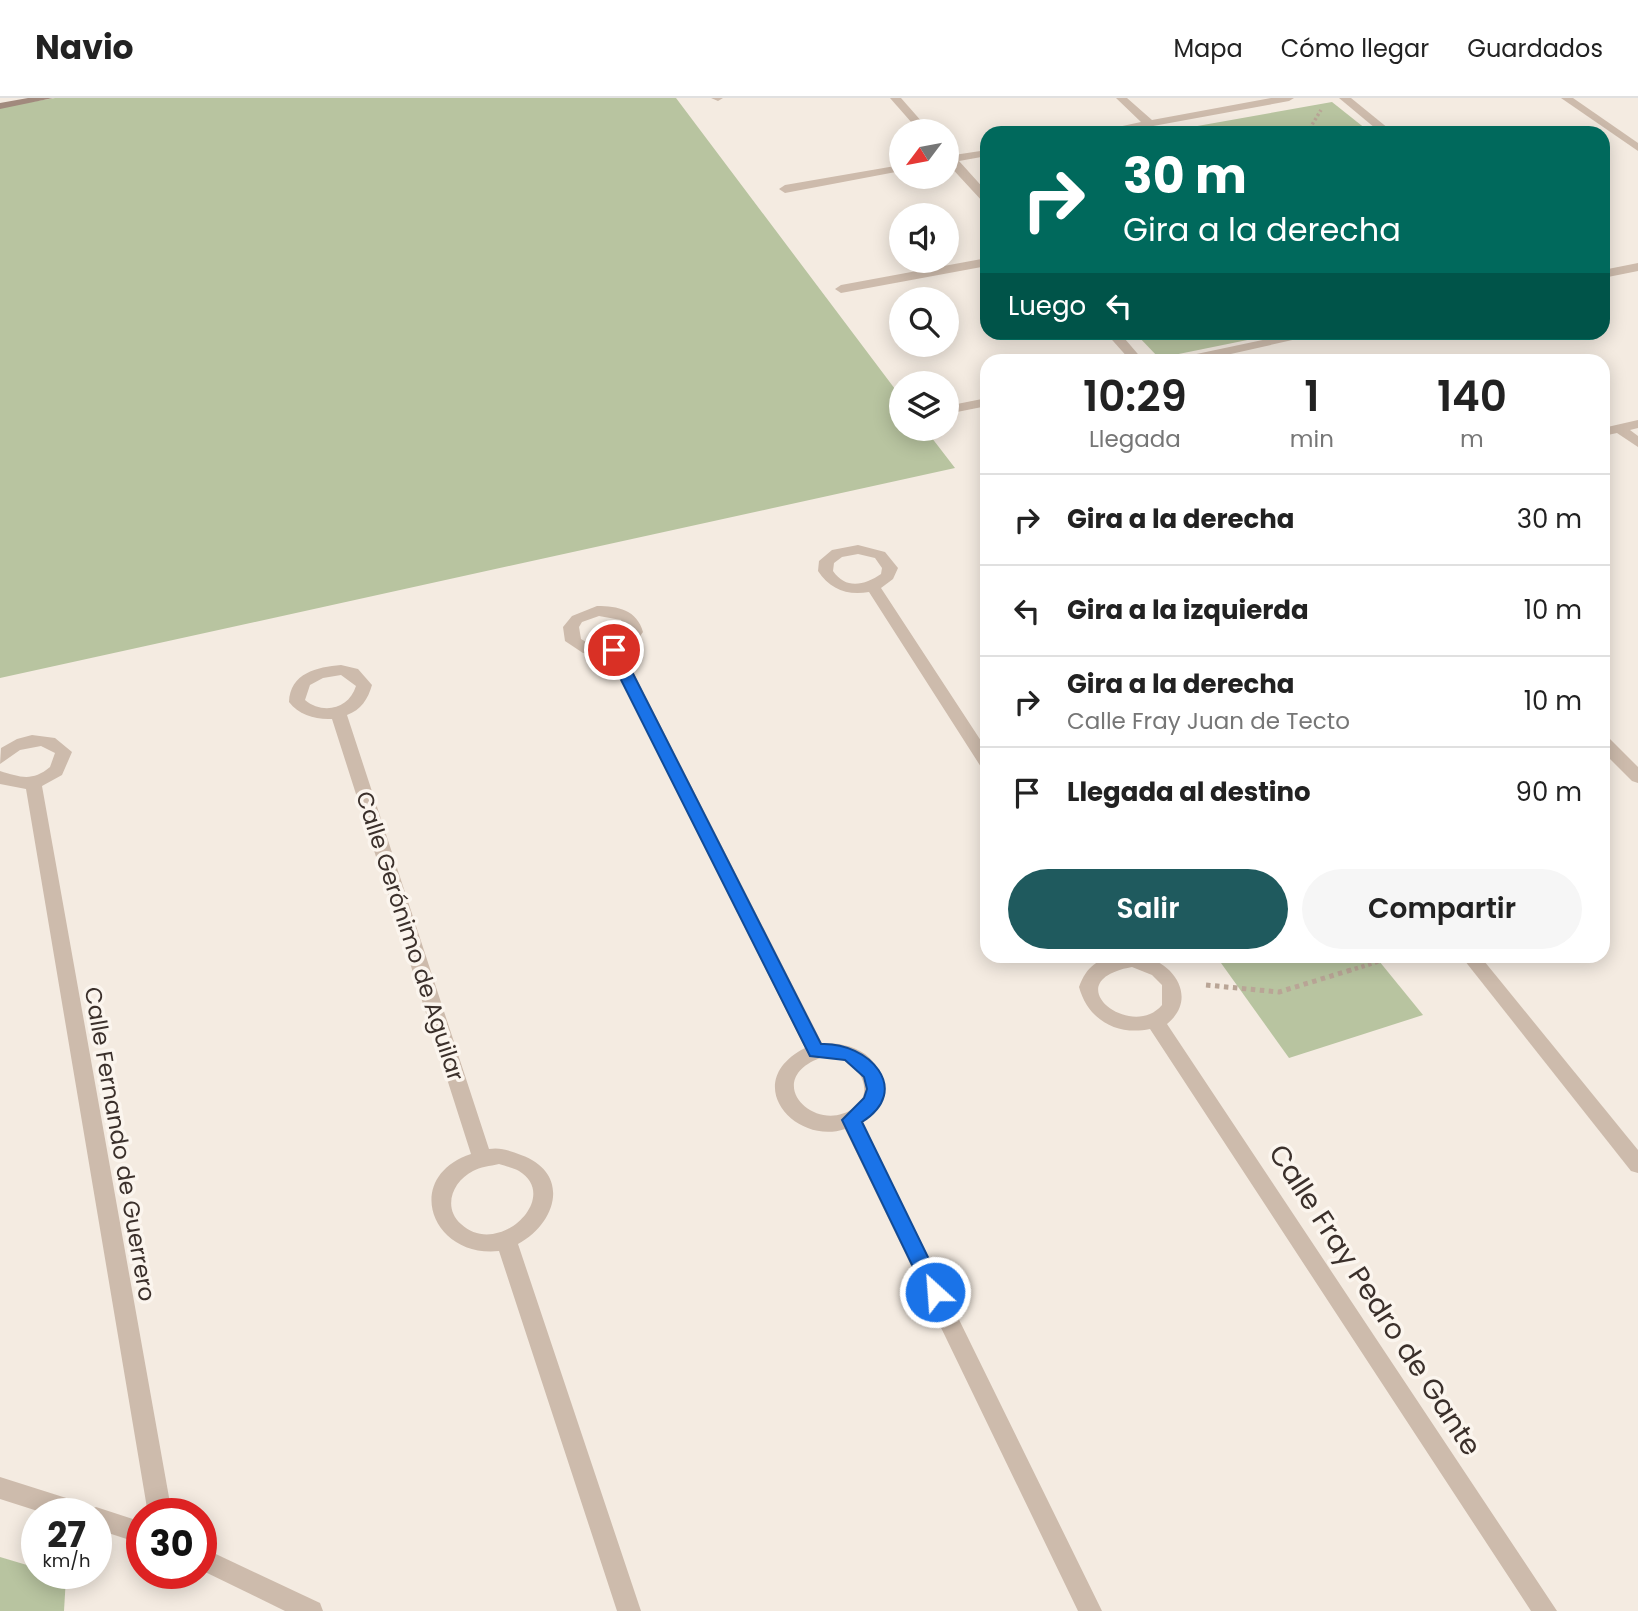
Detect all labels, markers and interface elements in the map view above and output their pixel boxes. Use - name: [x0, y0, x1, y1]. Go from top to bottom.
- text: Navio: [35, 24, 134, 71]
- text: Mapa: [1173, 32, 1243, 65]
- text: Cómo llegar: [1281, 32, 1429, 65]
- text: Guardados: [1467, 32, 1603, 65]
- north arrow: [889, 119, 959, 189]
- map controls: [889, 119, 959, 441]
- text: 30 m: [1123, 142, 1247, 210]
- icon: right: [1008, 154, 1099, 245]
- button: sound: [889, 203, 959, 273]
- text: Gira a la derecha: [1123, 207, 1401, 252]
- button: search: [889, 287, 959, 357]
- icon: left: [1100, 287, 1138, 325]
- text: Luego: [1008, 288, 1086, 324]
- text: 10:29: [1083, 367, 1187, 426]
- text: 1: [1304, 367, 1319, 426]
- text: 140: [1437, 367, 1507, 426]
- button: layers: [889, 371, 959, 441]
- text: Llegada: [1089, 423, 1181, 455]
- text: min: [1290, 423, 1334, 455]
- text: m: [1460, 423, 1484, 455]
- icon: right: [1008, 501, 1046, 539]
- text: Gira a la derecha: [1067, 501, 1295, 537]
- text: 30 m: [1517, 501, 1582, 537]
- icon: left: [1008, 592, 1046, 630]
- text: Gira a la izquierda: [1067, 592, 1309, 628]
- text: 10 m: [1524, 592, 1582, 628]
- pin: [584, 620, 644, 680]
- icon: arrive: [595, 631, 633, 669]
- text: Gira a la derecha: [1067, 666, 1295, 702]
- icon: right: [1008, 683, 1046, 721]
- text: 10 m: [1524, 683, 1582, 719]
- text: Calle Fray Juan de Tecto: [1067, 705, 1350, 737]
- icon: arrive: [1008, 774, 1046, 812]
- text: Llegada al destino: [1067, 774, 1311, 810]
- text: 90 m: [1516, 774, 1582, 810]
- street label: Calle Gerónimo de Aguilar: [348, 787, 472, 1085]
- button: Salir: [1008, 869, 1288, 949]
- button: Compartir: [1302, 869, 1582, 949]
- street label: Calle Fernando de Guerrero: [77, 984, 163, 1304]
- street label: Calle Fray Pedro de Gante: [1259, 1137, 1491, 1463]
- position arrow: [898, 1255, 972, 1329]
- speed limit sign: 30: [126, 1498, 217, 1589]
- text: 27: [47, 1510, 86, 1559]
- text: km/h: [43, 1548, 90, 1573]

